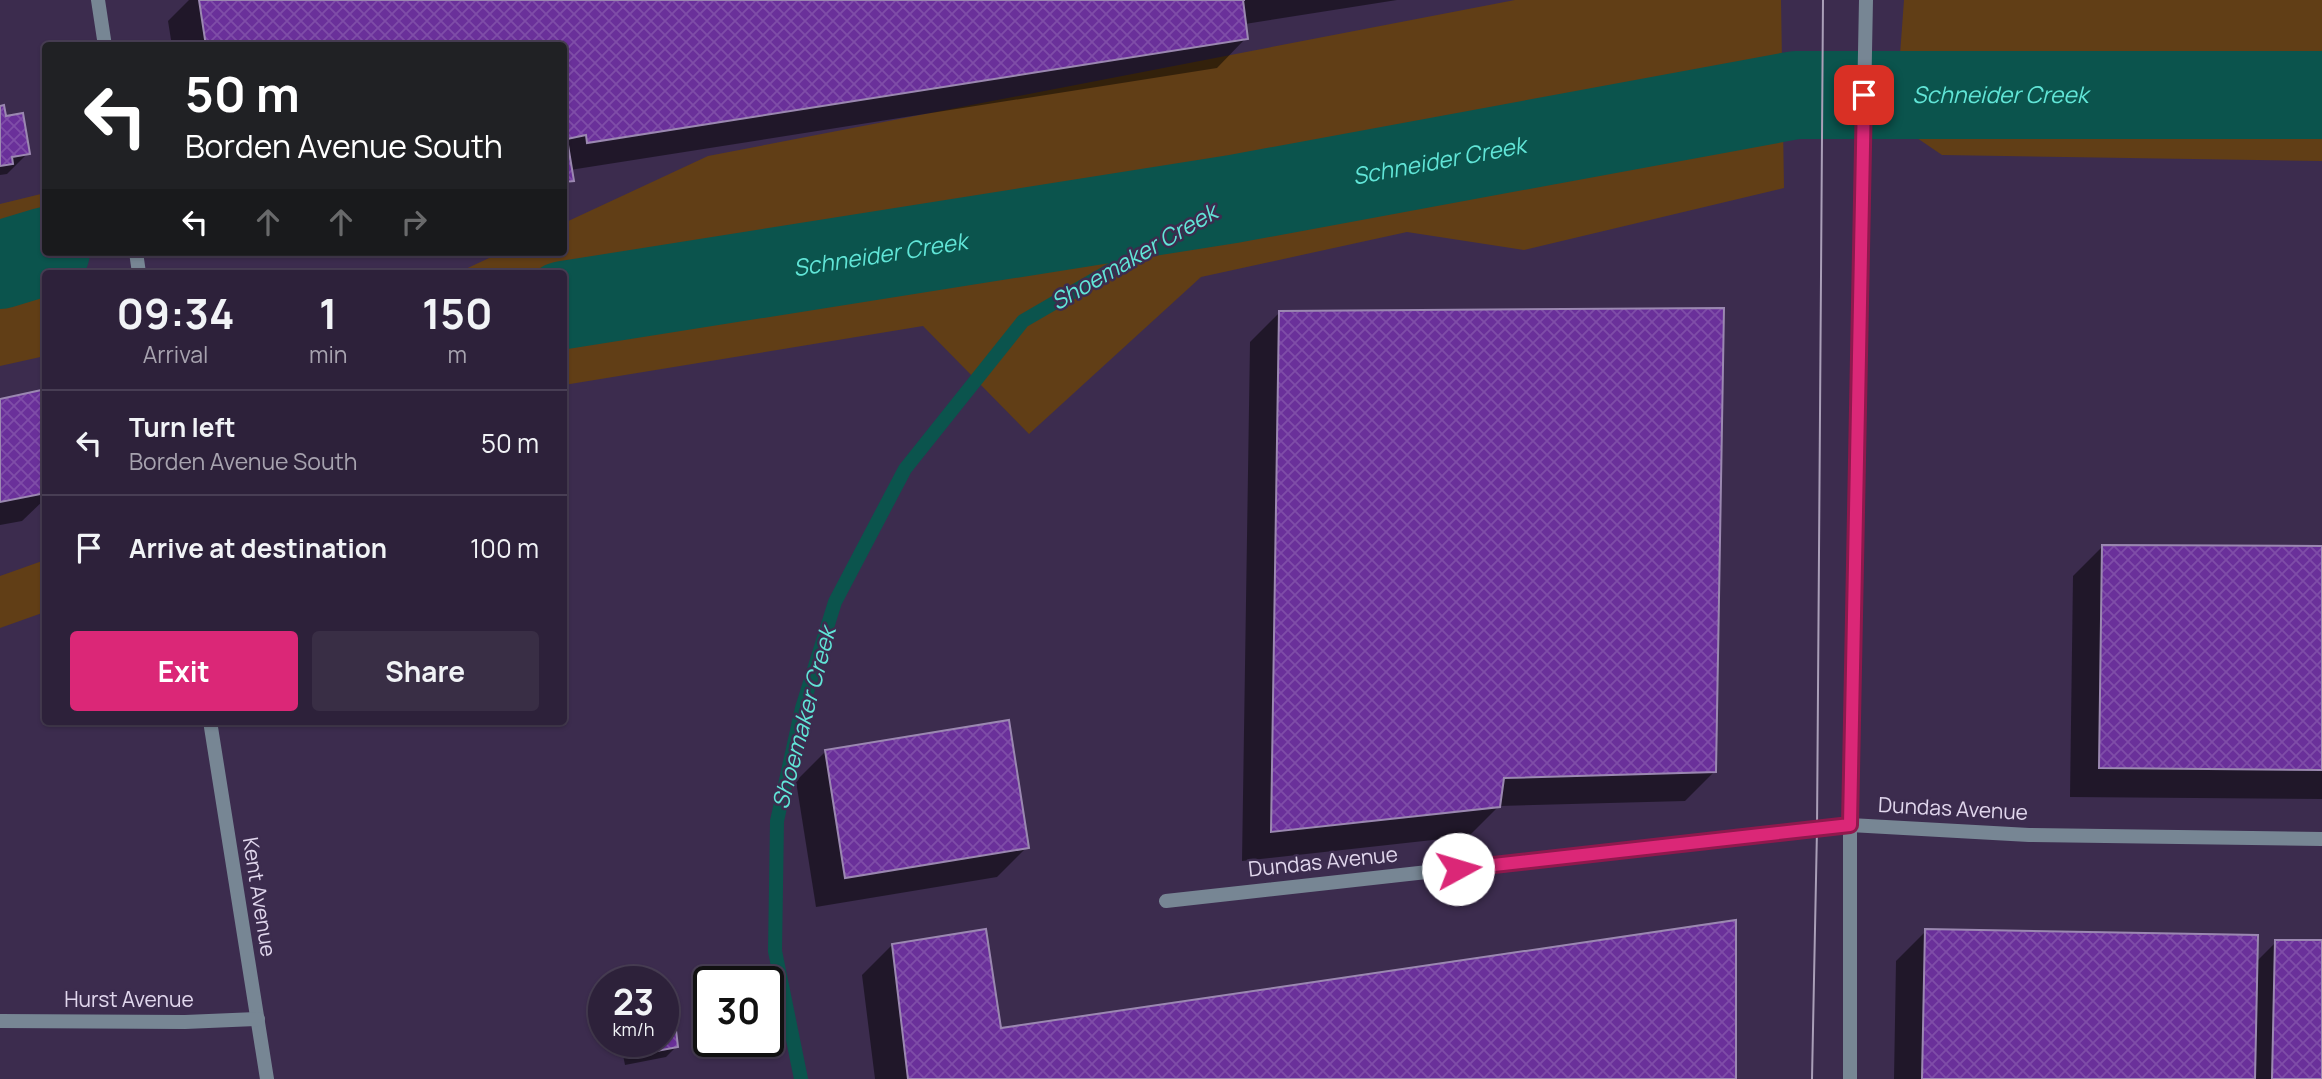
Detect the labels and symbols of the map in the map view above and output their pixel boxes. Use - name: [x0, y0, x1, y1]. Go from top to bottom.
- pin: [1834, 65, 1894, 125]
- water label: Schneider Creek: [1912, 78, 2092, 110]
- water label: Schneider Creek: [1350, 128, 1532, 192]
- water label: Shoemaker Creek: [1044, 194, 1226, 317]
- water label: Schneider Creek: [791, 224, 973, 283]
- water label: Shoemaker Creek: [763, 620, 844, 812]
- street label: Dundas Avenue: [1877, 790, 2029, 826]
- position arrow: [1421, 832, 1495, 906]
- street label: Kent Avenue: [237, 835, 283, 959]
- street label: Dundas Avenue: [1247, 839, 1399, 883]
- speed limit sign: 30: [693, 966, 784, 1057]
- street label: Hurst Avenue: [64, 985, 194, 1013]

